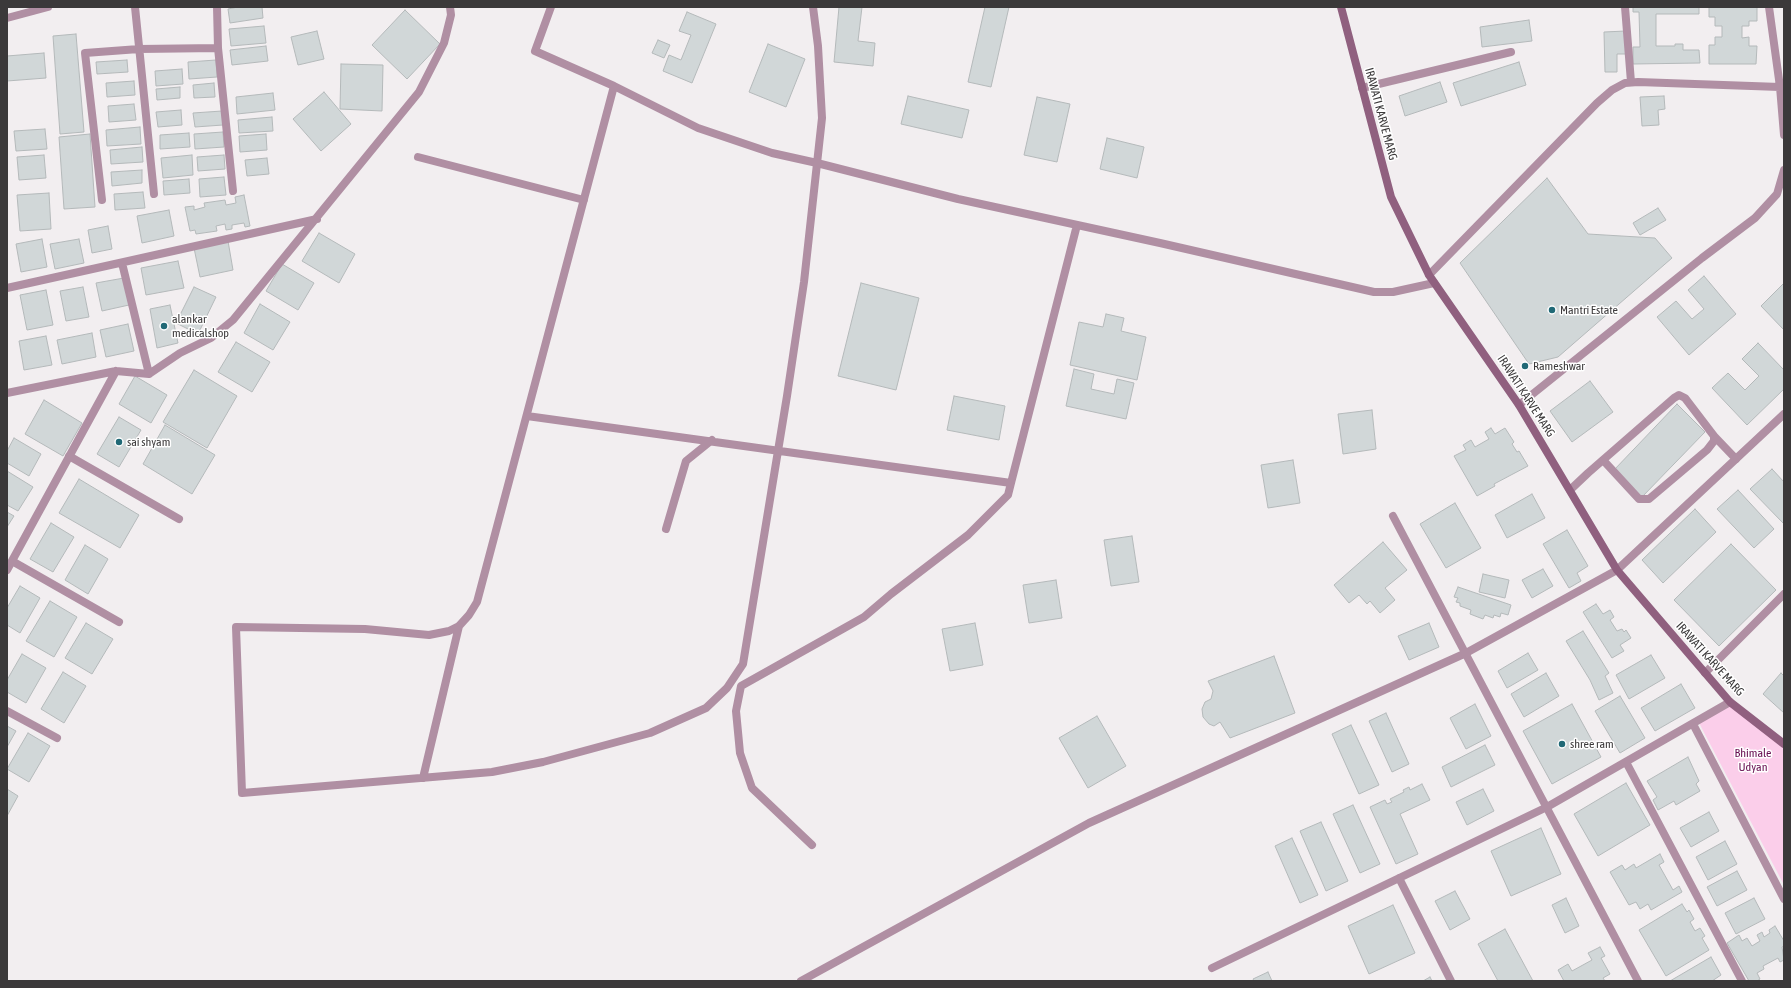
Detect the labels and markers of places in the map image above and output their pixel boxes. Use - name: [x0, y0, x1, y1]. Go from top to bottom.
- place label: Mantri Estate: [1560, 303, 1618, 317]
- marker: Mantri Estate: [1547, 305, 1557, 315]
- place label: alankar medicalshop: [172, 312, 229, 340]
- marker: alankar medicalshop: [159, 321, 169, 331]
- place label: Rameshwar: [1533, 359, 1585, 373]
- marker: Rameshwar: [1520, 361, 1530, 371]
- place label: sai shyam: [127, 435, 170, 449]
- marker: sai shyam: [114, 437, 124, 447]
- place label: shree ram: [1570, 737, 1614, 751]
- marker: shree ram: [1557, 739, 1567, 749]

